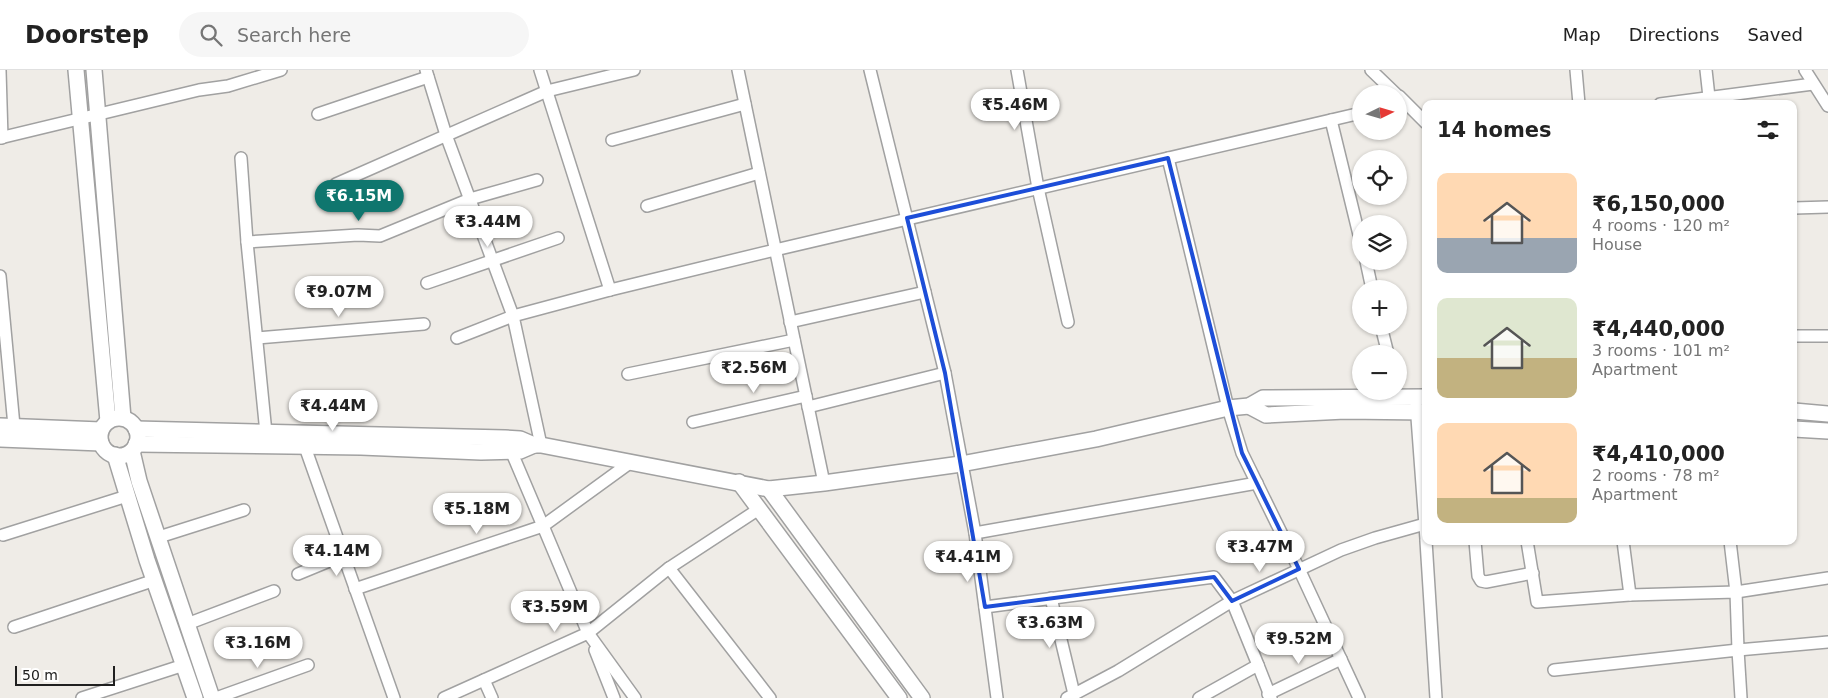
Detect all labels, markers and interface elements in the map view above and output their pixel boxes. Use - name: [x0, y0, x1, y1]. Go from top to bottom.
- search box: [179, 12, 529, 57]
- text: Doorstep: [25, 21, 149, 49]
- icon: search: [197, 21, 225, 49]
- text: Search here: [237, 24, 351, 46]
- text: Map: [1563, 24, 1601, 45]
- text: Directions: [1629, 24, 1719, 45]
- text: Saved: [1747, 24, 1803, 45]
- north arrow: [1352, 85, 1408, 140]
- map controls: [1352, 85, 1407, 400]
- pin: ₹5.46M: [974, 88, 1056, 131]
- text: ₹5.46M: [982, 95, 1048, 114]
- icon: filters: [1754, 116, 1782, 144]
- text: 14 homes: [1437, 118, 1552, 142]
- button: locate: [1352, 150, 1407, 205]
- pin: ₹6.15M: [318, 180, 400, 222]
- text: ₹6.15M: [326, 186, 392, 205]
- text: ₹6,150,000: [1592, 192, 1725, 216]
- icon: home: [1477, 193, 1537, 253]
- pin: ₹3.44M: [447, 206, 529, 248]
- text: ₹3.44M: [455, 212, 521, 231]
- button: layers: [1352, 215, 1407, 270]
- text: 4 rooms · 120 m²: [1592, 216, 1730, 235]
- text: House: [1592, 235, 1642, 254]
- pin: ₹9.07M: [298, 276, 380, 318]
- button: +: [1352, 280, 1407, 335]
- text: ₹9.07M: [306, 282, 372, 301]
- text: ₹4,440,000: [1592, 317, 1725, 341]
- icon: home: [1477, 318, 1537, 378]
- text: 3 rooms · 101 m²: [1592, 341, 1730, 360]
- button: −: [1352, 345, 1407, 400]
- pin: ₹2.56M: [713, 352, 795, 394]
- text: ₹2.56M: [721, 358, 787, 377]
- text: Apartment: [1592, 360, 1678, 379]
- pin: ₹4.44M: [292, 390, 374, 432]
- text: ₹4.44M: [300, 396, 366, 415]
- text: ₹4,410,000: [1592, 442, 1725, 466]
- icon: home: [1477, 443, 1537, 503]
- text: 2 rooms · 78 m²: [1592, 466, 1720, 485]
- text: Apartment: [1592, 485, 1678, 504]
- pin: ₹5.18M: [436, 492, 518, 535]
- text: ₹5.18M: [444, 499, 510, 518]
- pin: ₹3.47M: [1219, 530, 1301, 573]
- pin: ₹4.14M: [296, 534, 378, 577]
- text: ₹3.47M: [1227, 537, 1293, 556]
- pin: ₹4.41M: [927, 540, 1009, 583]
- text: ₹4.14M: [304, 541, 370, 560]
- text: ₹4.41M: [935, 547, 1001, 566]
- pin: ₹3.59M: [514, 590, 596, 633]
- text: ₹3.59M: [522, 597, 588, 616]
- pin: ₹3.63M: [1009, 606, 1091, 649]
- text: ₹3.63M: [1017, 613, 1083, 632]
- pin: ₹9.52M: [1258, 622, 1340, 665]
- pin: ₹3.16M: [217, 626, 299, 669]
- text: ₹9.52M: [1266, 629, 1332, 648]
- text: ₹3.16M: [225, 633, 291, 652]
- scale bar: [15, 663, 115, 686]
- text: 50 m: [22, 667, 58, 683]

